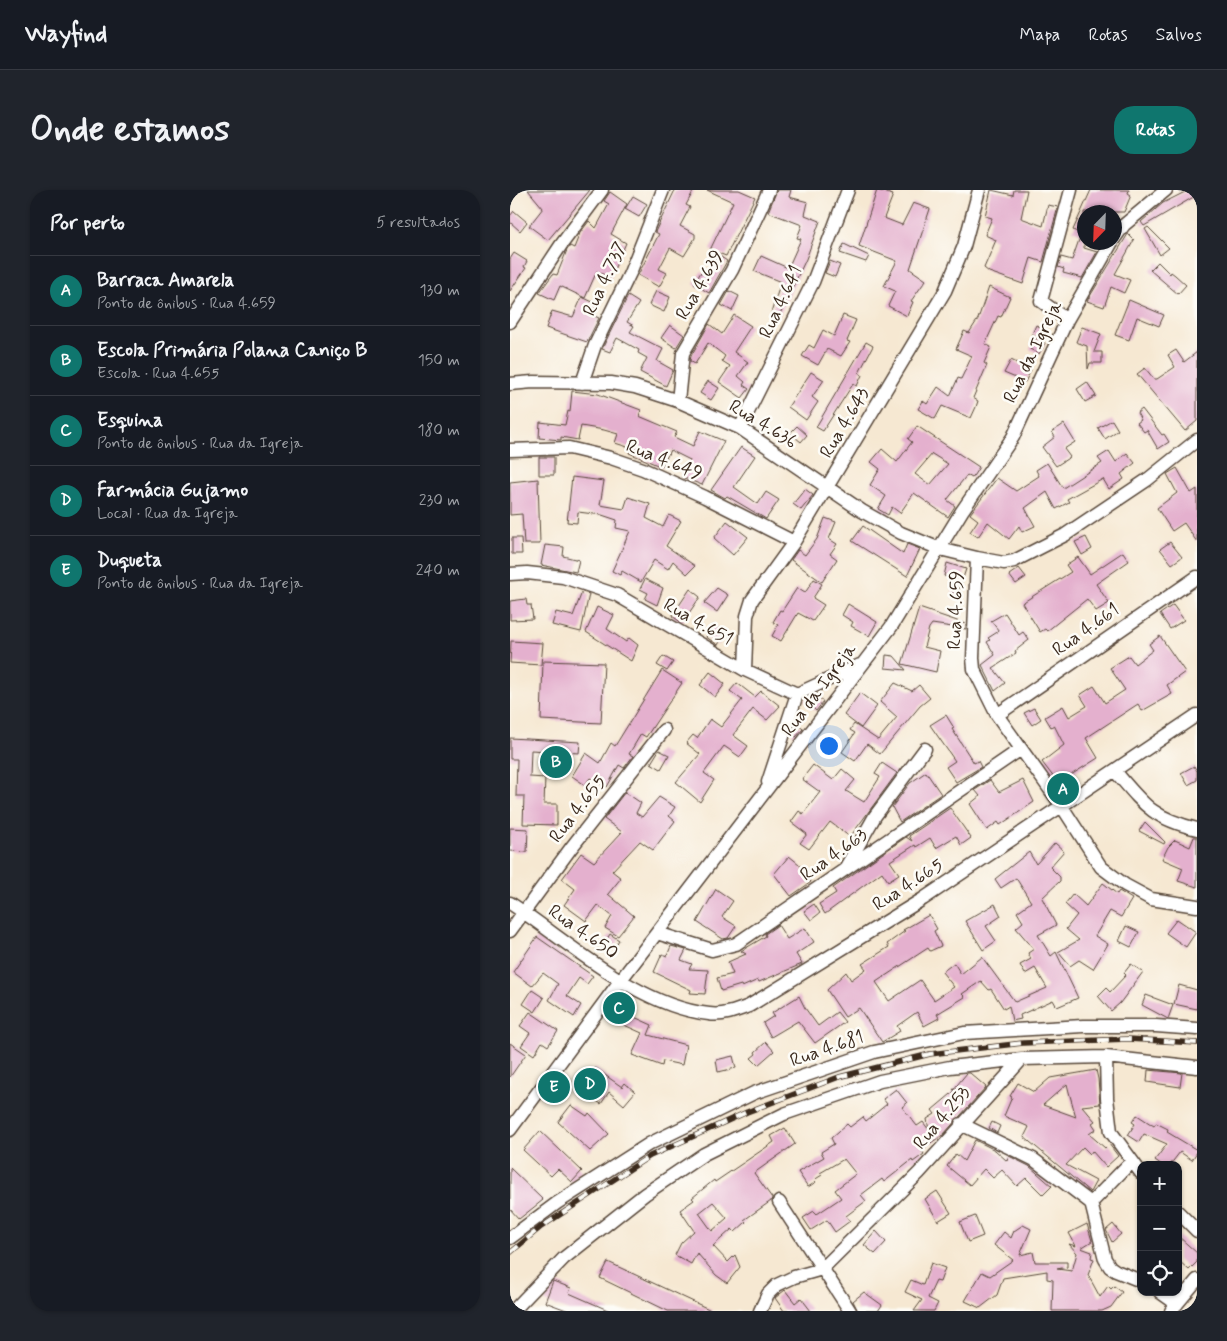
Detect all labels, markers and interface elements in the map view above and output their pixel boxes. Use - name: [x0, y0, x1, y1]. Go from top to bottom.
- text: Wayfind: [25, 19, 107, 50]
- text: Mapa: [1019, 23, 1060, 47]
- text: Rotas: [1088, 23, 1128, 47]
- text: Salvos: [1156, 23, 1202, 47]
- button: Rotas: [1114, 106, 1197, 154]
- text: Onde estamos: [30, 107, 230, 153]
- north arrow: [1077, 205, 1122, 250]
- text: Por perto: [50, 209, 125, 237]
- text: 5 resultados: [376, 212, 460, 233]
- street label: Rua 4.737: [577, 238, 633, 320]
- street label: Rua 4.639: [670, 245, 730, 325]
- street label: Rua 4.641: [753, 261, 809, 343]
- text: Barraca Amarela: [97, 268, 234, 293]
- text: A: [61, 280, 71, 301]
- text: 130 m: [419, 280, 460, 301]
- text: Ponto de ônibus · Rua 4.659: [97, 293, 276, 314]
- street label: Rua da Igreja: [997, 296, 1070, 408]
- text: Escola Primária Polana Caniço B: [97, 338, 367, 363]
- text: B: [61, 350, 71, 371]
- text: 150 m: [418, 350, 460, 371]
- text: Escola · Rua 4.655: [97, 363, 219, 384]
- street label: Rua 4.643: [814, 383, 876, 463]
- street label: Rua 4.636: [724, 394, 802, 454]
- text: Esquina: [97, 408, 163, 433]
- text: C: [60, 420, 72, 441]
- text: 180 m: [417, 420, 460, 441]
- text: Ponto de ônibus · Rua da Igreja: [97, 433, 303, 454]
- street label: Rua 4.649: [622, 433, 706, 487]
- text: Farmácia Gujamo: [97, 478, 248, 503]
- text: D: [60, 490, 72, 511]
- text: 230 m: [419, 490, 460, 511]
- text: Local · Rua da Igreja: [97, 503, 238, 524]
- text: Duqueta: [97, 548, 162, 573]
- text: E: [61, 560, 71, 581]
- text: 240 m: [416, 560, 460, 581]
- street label: Rua 4.659: [942, 570, 970, 650]
- text: Ponto de ônibus · Rua da Igreja: [97, 573, 303, 594]
- street label: Rua 4.651: [659, 592, 737, 652]
- street label: Rua 4.661: [1047, 598, 1125, 662]
- street label: Rua da Igreja: [776, 638, 863, 742]
- your location: [816, 733, 842, 759]
- pin: B: [540, 743, 572, 781]
- street label: Rua 4.655: [544, 770, 612, 848]
- pin: A: [1047, 770, 1079, 808]
- street label: Rua 4.663: [795, 823, 873, 887]
- street label: Rua 4.665: [868, 853, 948, 917]
- street label: Rua 4.650: [543, 899, 623, 965]
- pin: C: [603, 989, 635, 1027]
- street label: Rua 4.681: [787, 1025, 867, 1073]
- pin: D: [574, 1065, 606, 1103]
- pin: E: [538, 1068, 570, 1106]
- street label: Rua 4.253: [908, 1081, 977, 1155]
- map controls: [1137, 1161, 1182, 1296]
- button: +: [1137, 1161, 1182, 1206]
- button: −: [1137, 1206, 1182, 1251]
- button: locate: [1137, 1251, 1182, 1296]

